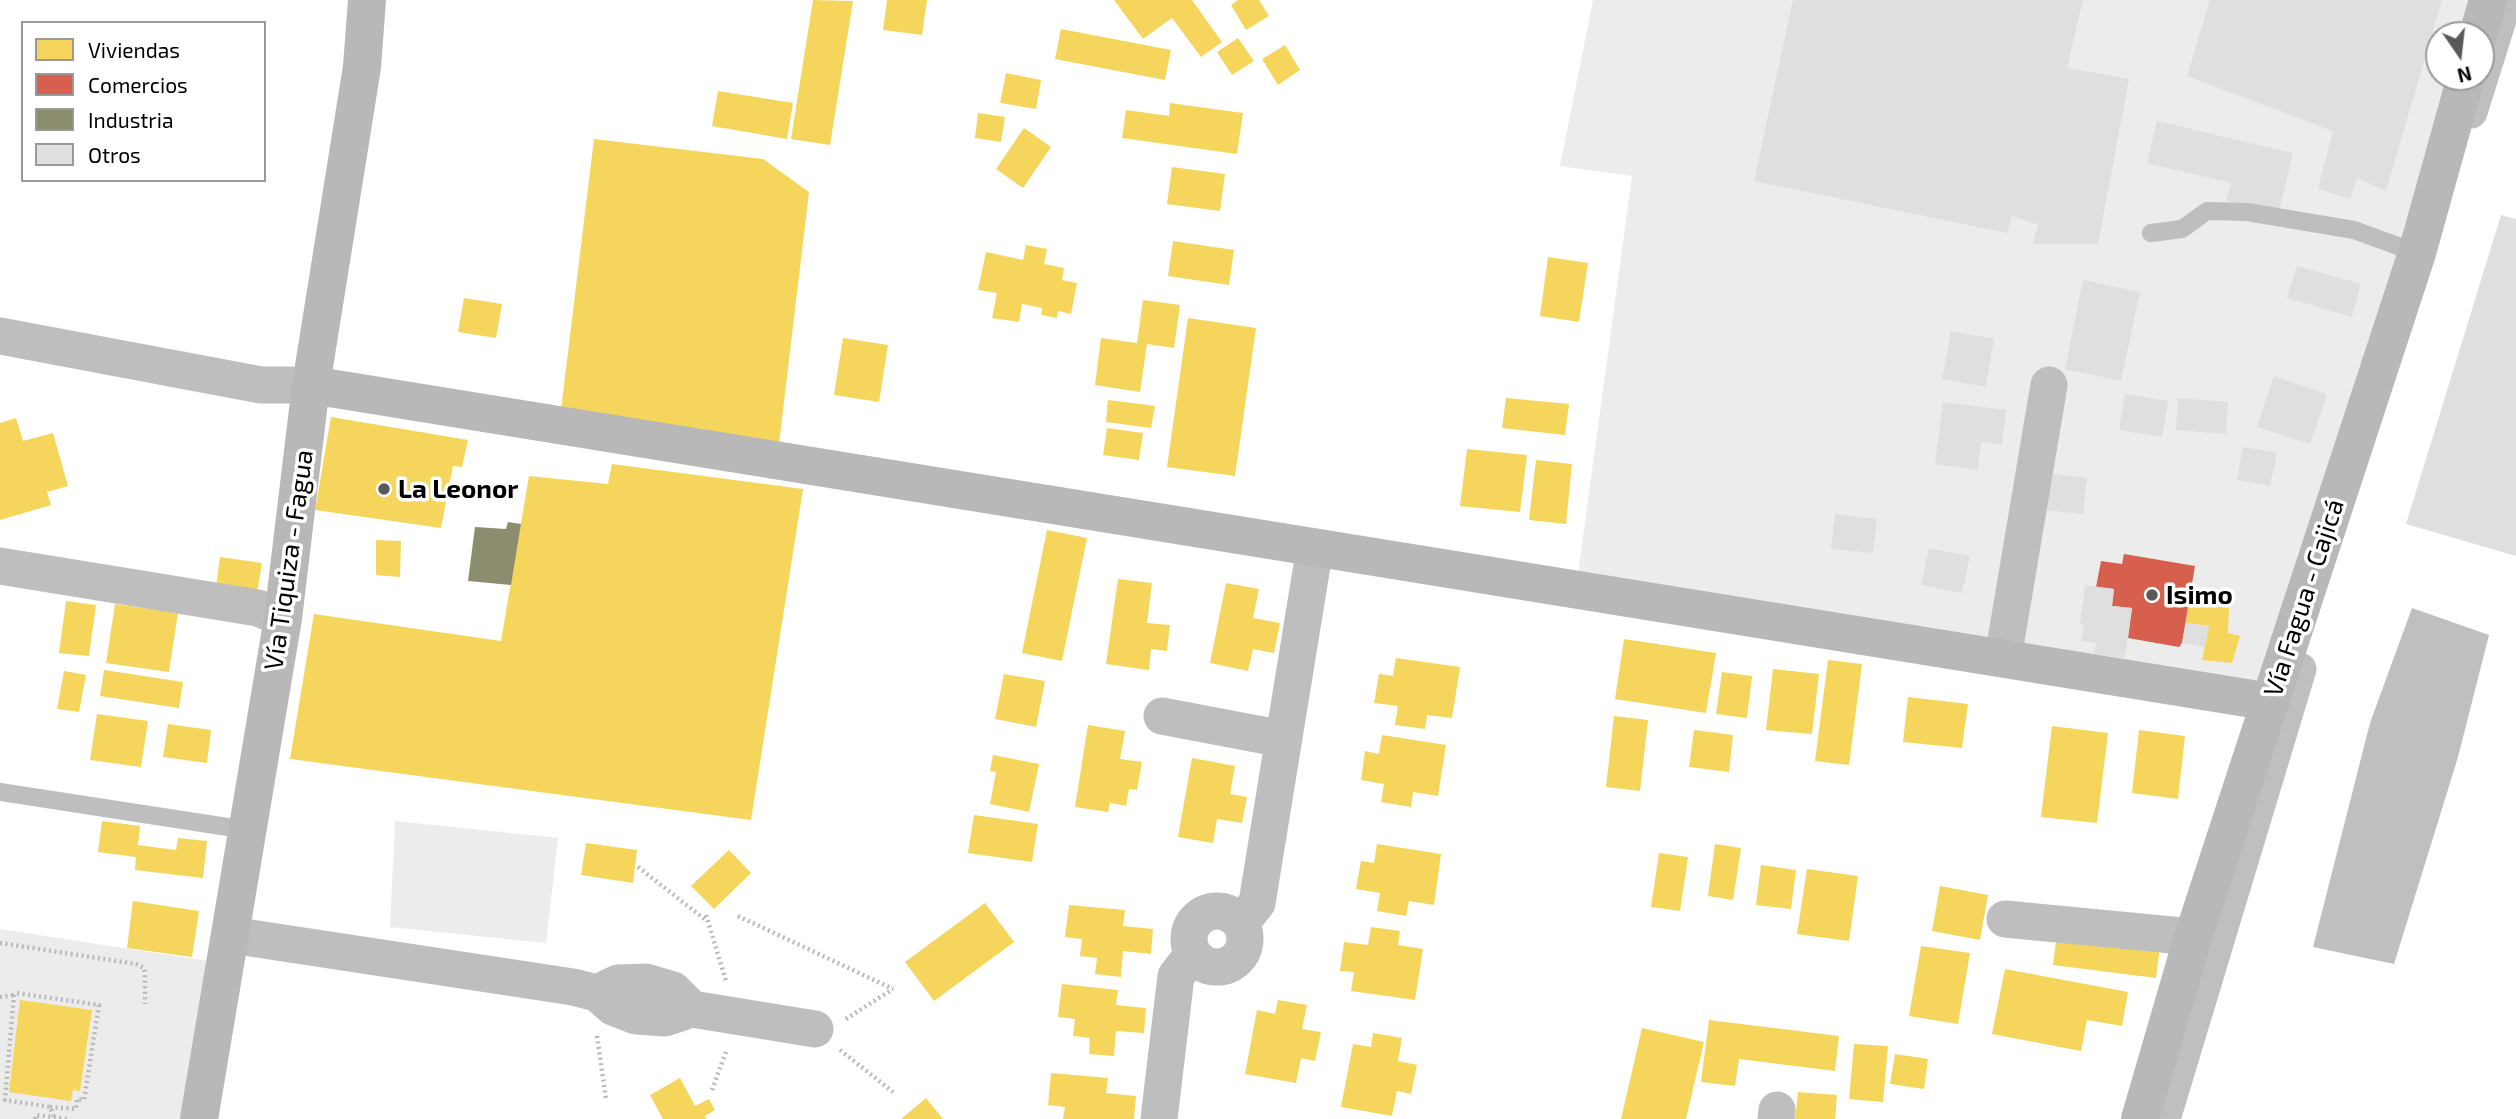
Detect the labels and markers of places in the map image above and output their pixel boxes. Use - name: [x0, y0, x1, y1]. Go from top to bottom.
- place label: La Leonor: [398, 473, 518, 505]
- marker: La Leonor: [376, 481, 392, 497]
- place label: Isimo: [2166, 579, 2233, 611]
- marker: Isimo: [2144, 587, 2160, 603]

